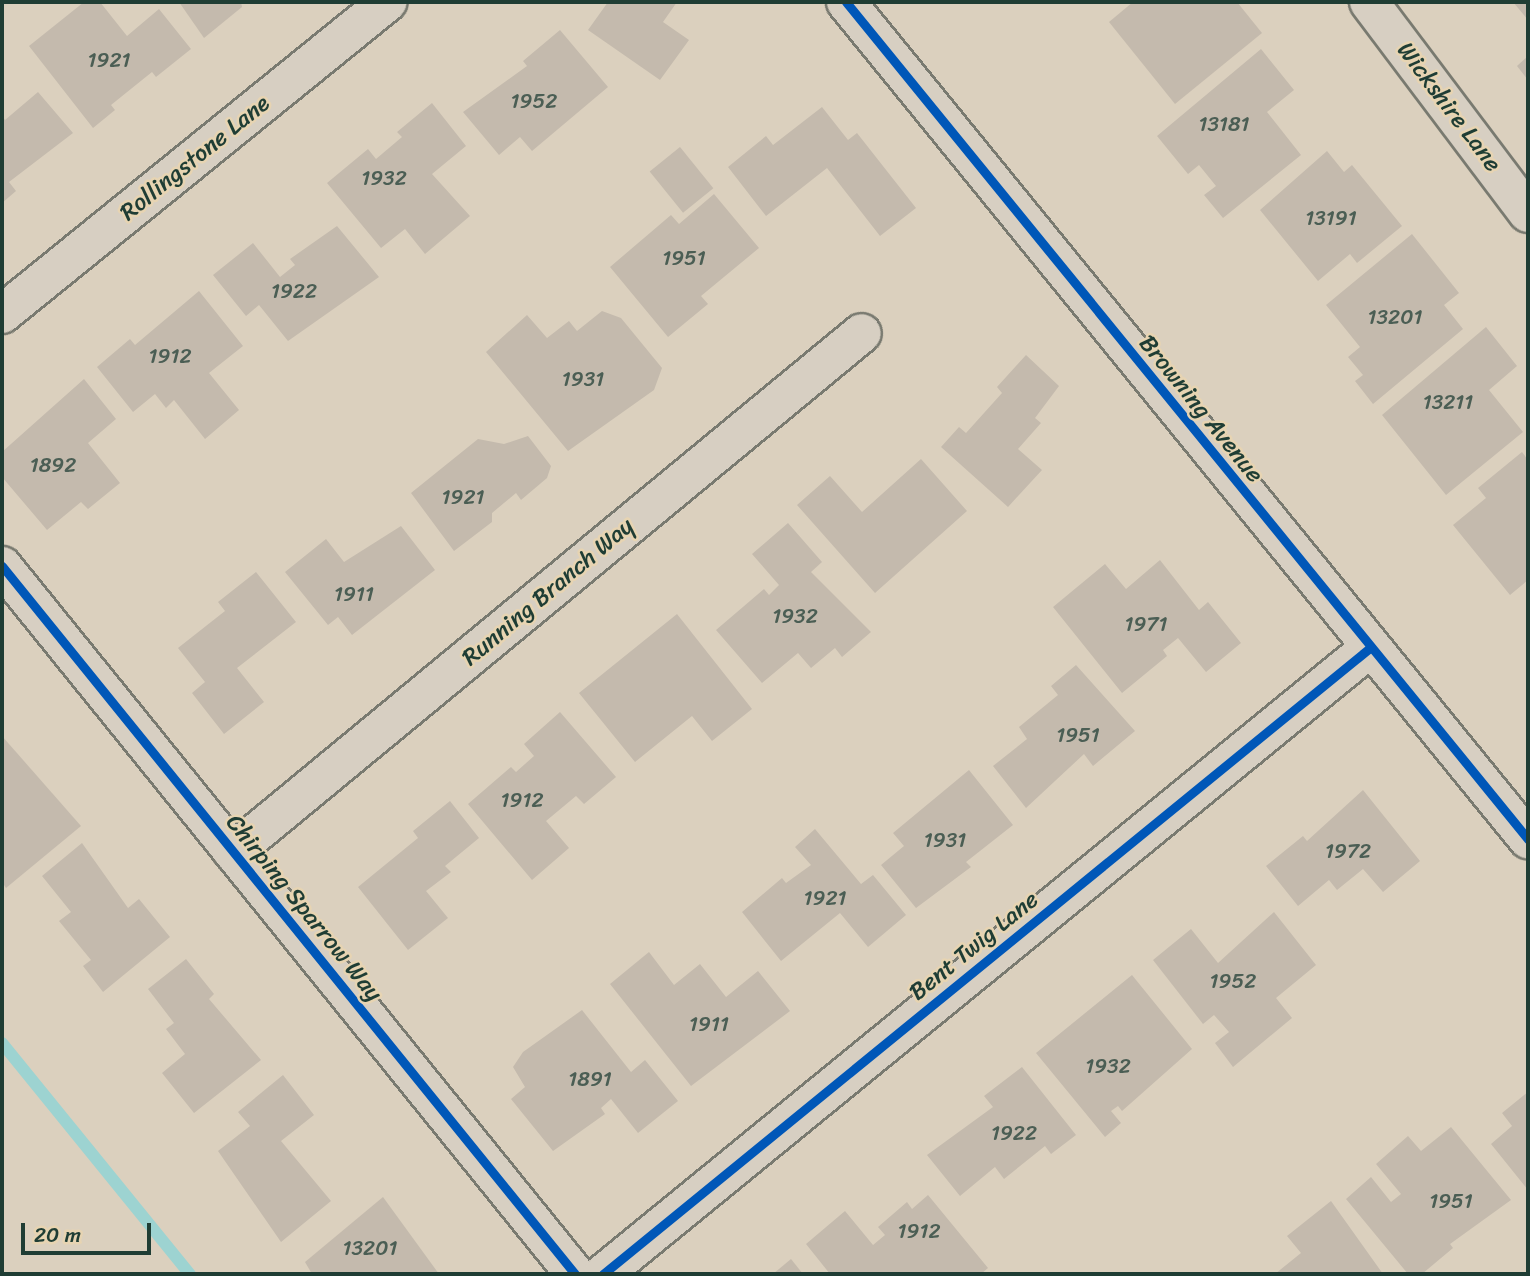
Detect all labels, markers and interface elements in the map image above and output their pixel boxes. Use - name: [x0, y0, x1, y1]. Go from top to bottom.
- street label: Wickshire Lane: [1391, 36, 1507, 178]
- house number: 1921: [87, 47, 131, 73]
- house number: 1952: [511, 88, 557, 114]
- street label: Rollingstone Lane: [114, 89, 276, 227]
- house number: 13181: [1198, 111, 1250, 137]
- house number: 1932: [361, 165, 407, 191]
- house number: 13191: [1305, 205, 1357, 231]
- house number: 1951: [662, 245, 706, 271]
- house number: 1922: [271, 278, 317, 304]
- house number: 13201: [1368, 304, 1422, 330]
- street label: Browning Avenue: [1133, 329, 1269, 489]
- house number: 1912: [148, 343, 192, 369]
- house number: 1931: [562, 366, 604, 392]
- house number: 13211: [1423, 389, 1473, 415]
- house number: 1892: [30, 452, 76, 478]
- house number: 1921: [441, 484, 485, 510]
- street label: Running Branch Way: [456, 512, 640, 672]
- house number: 1911: [334, 581, 374, 607]
- house number: 1932: [772, 603, 818, 629]
- house number: 1971: [1125, 611, 1167, 637]
- house number: 1951: [1056, 722, 1100, 748]
- house number: 1912: [500, 787, 544, 813]
- street label: Chirping Sparrow Way: [220, 809, 388, 1007]
- house number: 1931: [924, 827, 966, 853]
- house number: 1972: [1325, 838, 1371, 864]
- house number: 1921: [803, 885, 847, 911]
- street label: Bent Twig Lane: [903, 885, 1045, 1007]
- house number: 1952: [1210, 968, 1256, 994]
- house number: 1911: [689, 1011, 729, 1037]
- house number: 1932: [1085, 1053, 1131, 1079]
- house number: 1891: [568, 1066, 612, 1092]
- house number: 1922: [991, 1120, 1037, 1146]
- house number: 1951: [1429, 1188, 1473, 1214]
- scale bar: [24, 1210, 154, 1254]
- text: 20 m: [34, 1216, 81, 1254]
- house number: 1912: [897, 1218, 941, 1244]
- house number: 13201: [343, 1235, 397, 1261]

